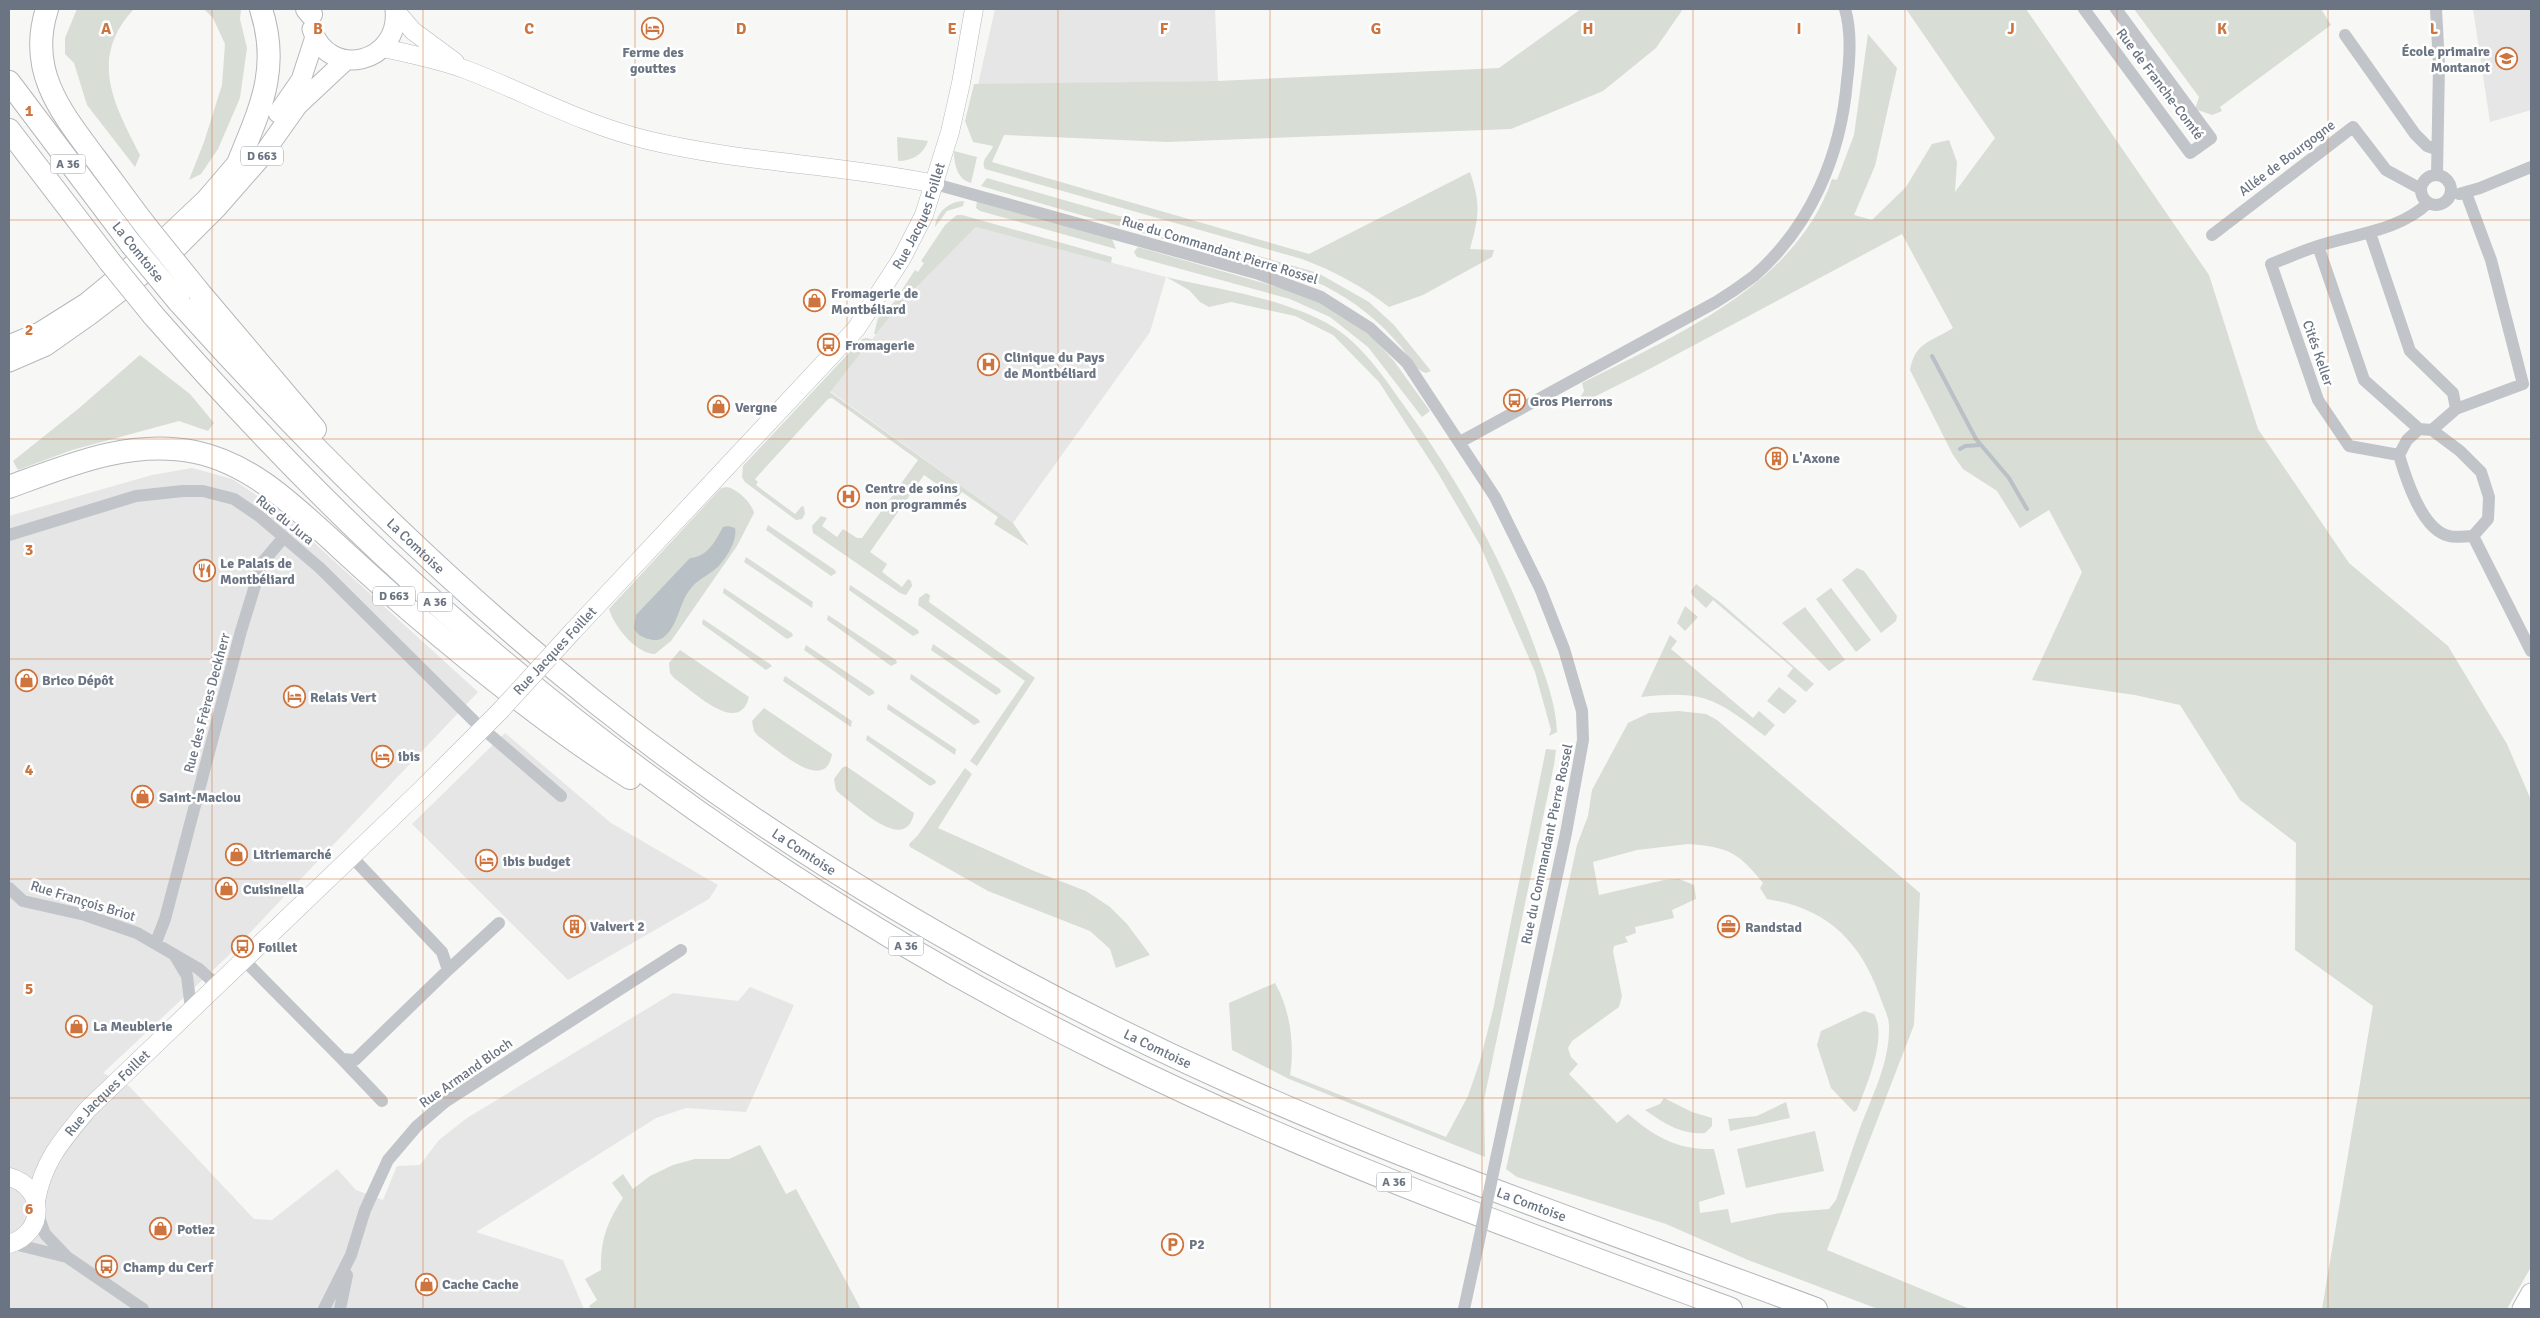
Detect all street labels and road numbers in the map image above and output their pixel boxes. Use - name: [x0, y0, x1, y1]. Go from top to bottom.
- street label: Rue de Franche-Comté: [2113, 25, 2207, 143]
- street label: Allée de Bourgogne: [2236, 116, 2338, 200]
- road number: D 663: [241, 146, 283, 166]
- road number: A 36: [50, 154, 86, 173]
- street label: Rue Jacques Foillet: [888, 160, 948, 272]
- street label: Rue du Commandant Pierre Rossel: [1120, 212, 1320, 288]
- street label: La Comtoise: [108, 218, 168, 286]
- street label: Cités Keller: [2299, 318, 2337, 389]
- street label: Rue du Jura: [252, 491, 318, 549]
- street label: La Comtoise: [383, 515, 448, 577]
- road number: D 663: [373, 586, 415, 606]
- road number: A 36: [418, 592, 452, 612]
- street label: Rue Jacques Foillet: [510, 603, 600, 699]
- street label: Rue des Frères Deckherr: [180, 630, 234, 775]
- street label: Rue du Commandant Pierre Rossel: [1517, 742, 1577, 946]
- street label: La Comtoise: [769, 825, 839, 879]
- street label: Rue François Briot: [28, 877, 138, 925]
- road number: A 36: [888, 936, 924, 956]
- street label: La Comtoise: [1121, 1025, 1194, 1072]
- street label: Rue Armand Bloch: [416, 1035, 516, 1111]
- street label: Rue Jacques Foillet: [61, 1046, 153, 1139]
- road number: A 36: [1376, 1172, 1412, 1192]
- street label: La Comtoise: [1494, 1183, 1569, 1225]

